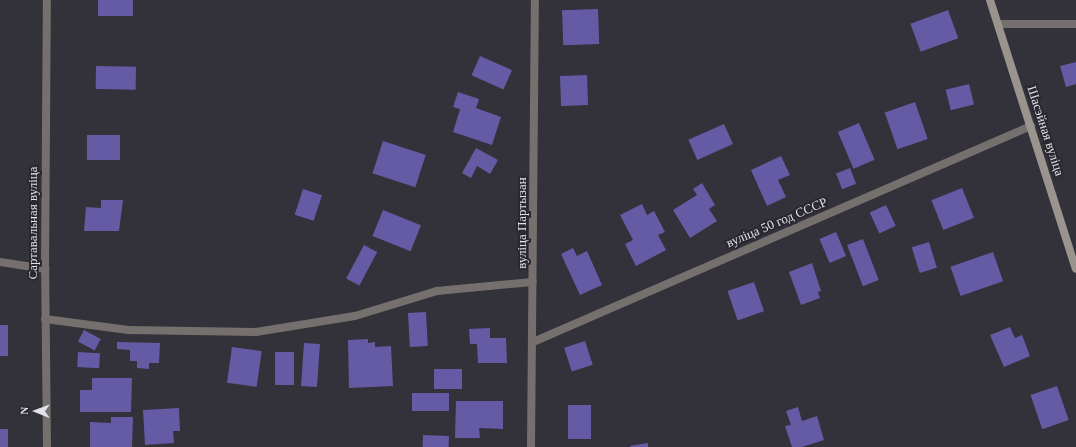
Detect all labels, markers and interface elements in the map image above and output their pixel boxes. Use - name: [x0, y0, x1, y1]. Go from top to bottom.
- street label: Шасэйная вуліца: [1023, 84, 1067, 178]
- street label: Сартавальная вуліца: [25, 166, 41, 280]
- street label: вуліца Партызан: [514, 177, 530, 269]
- street label: вуліца 50 год СССР: [724, 195, 830, 251]
- north arrow: [16, 391, 56, 431]
- text: N: [18, 407, 30, 415]

